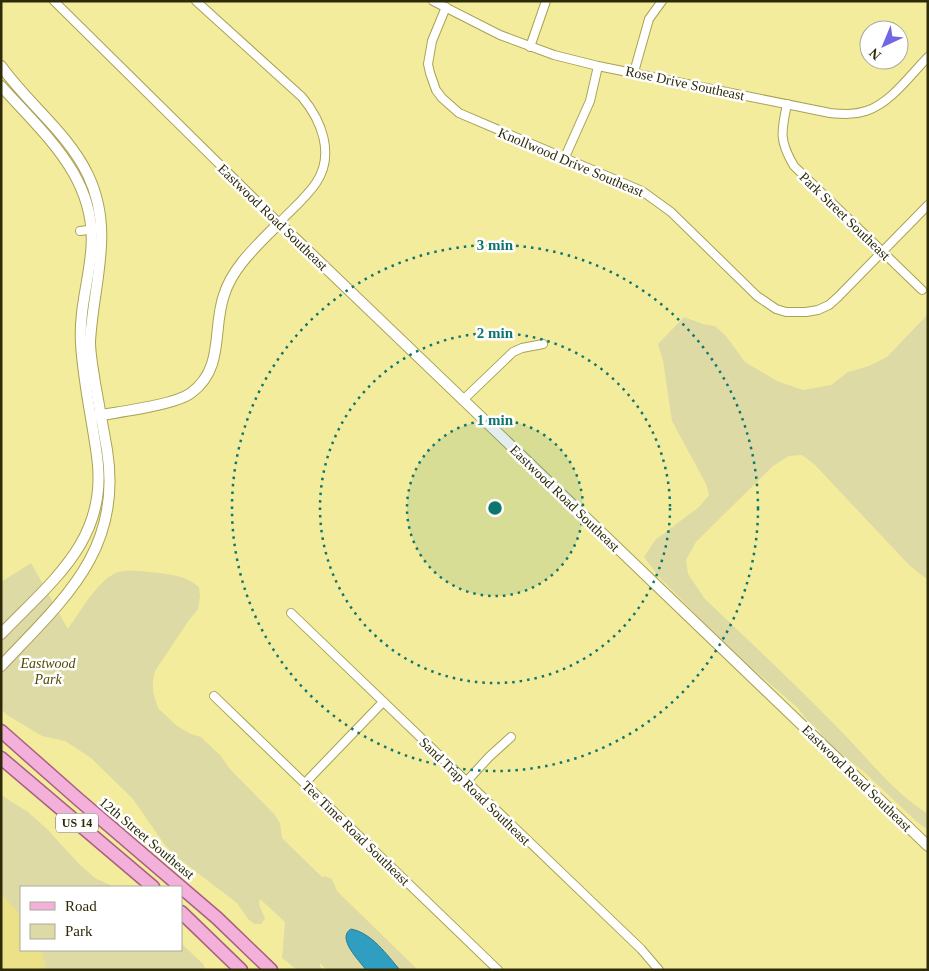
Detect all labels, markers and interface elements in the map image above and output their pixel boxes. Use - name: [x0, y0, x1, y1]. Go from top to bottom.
- north arrow: [859, 20, 909, 70]
- text: N: [866, 45, 884, 63]
- street label: Rose Drive Southeast: [624, 64, 746, 103]
- street label: Knollwood Drive Southeast: [496, 125, 646, 200]
- street label: Eastwood Road Southeast: [215, 161, 331, 274]
- street label: Park Street Southeast: [796, 169, 893, 263]
- text: 3 min: [477, 237, 514, 253]
- text: 2 min: [477, 325, 514, 341]
- text: 1 min: [477, 412, 514, 428]
- street label: Eastwood Road Southeast: [507, 442, 623, 555]
- centre of rings: [486, 499, 504, 517]
- park label: Eastwood Park: [19, 656, 77, 687]
- street label: Eastwood Road Southeast: [799, 722, 915, 835]
- street label: Sand Trap Road Southeast: [416, 734, 533, 848]
- street label: Tee Time Road Southeast: [299, 778, 412, 889]
- street label: 12th Street Southeast: [96, 794, 197, 882]
- road number: US 14: [56, 814, 98, 832]
- legend: [20, 886, 182, 951]
- text: Road: [65, 898, 97, 914]
- text: Park: [65, 923, 93, 939]

